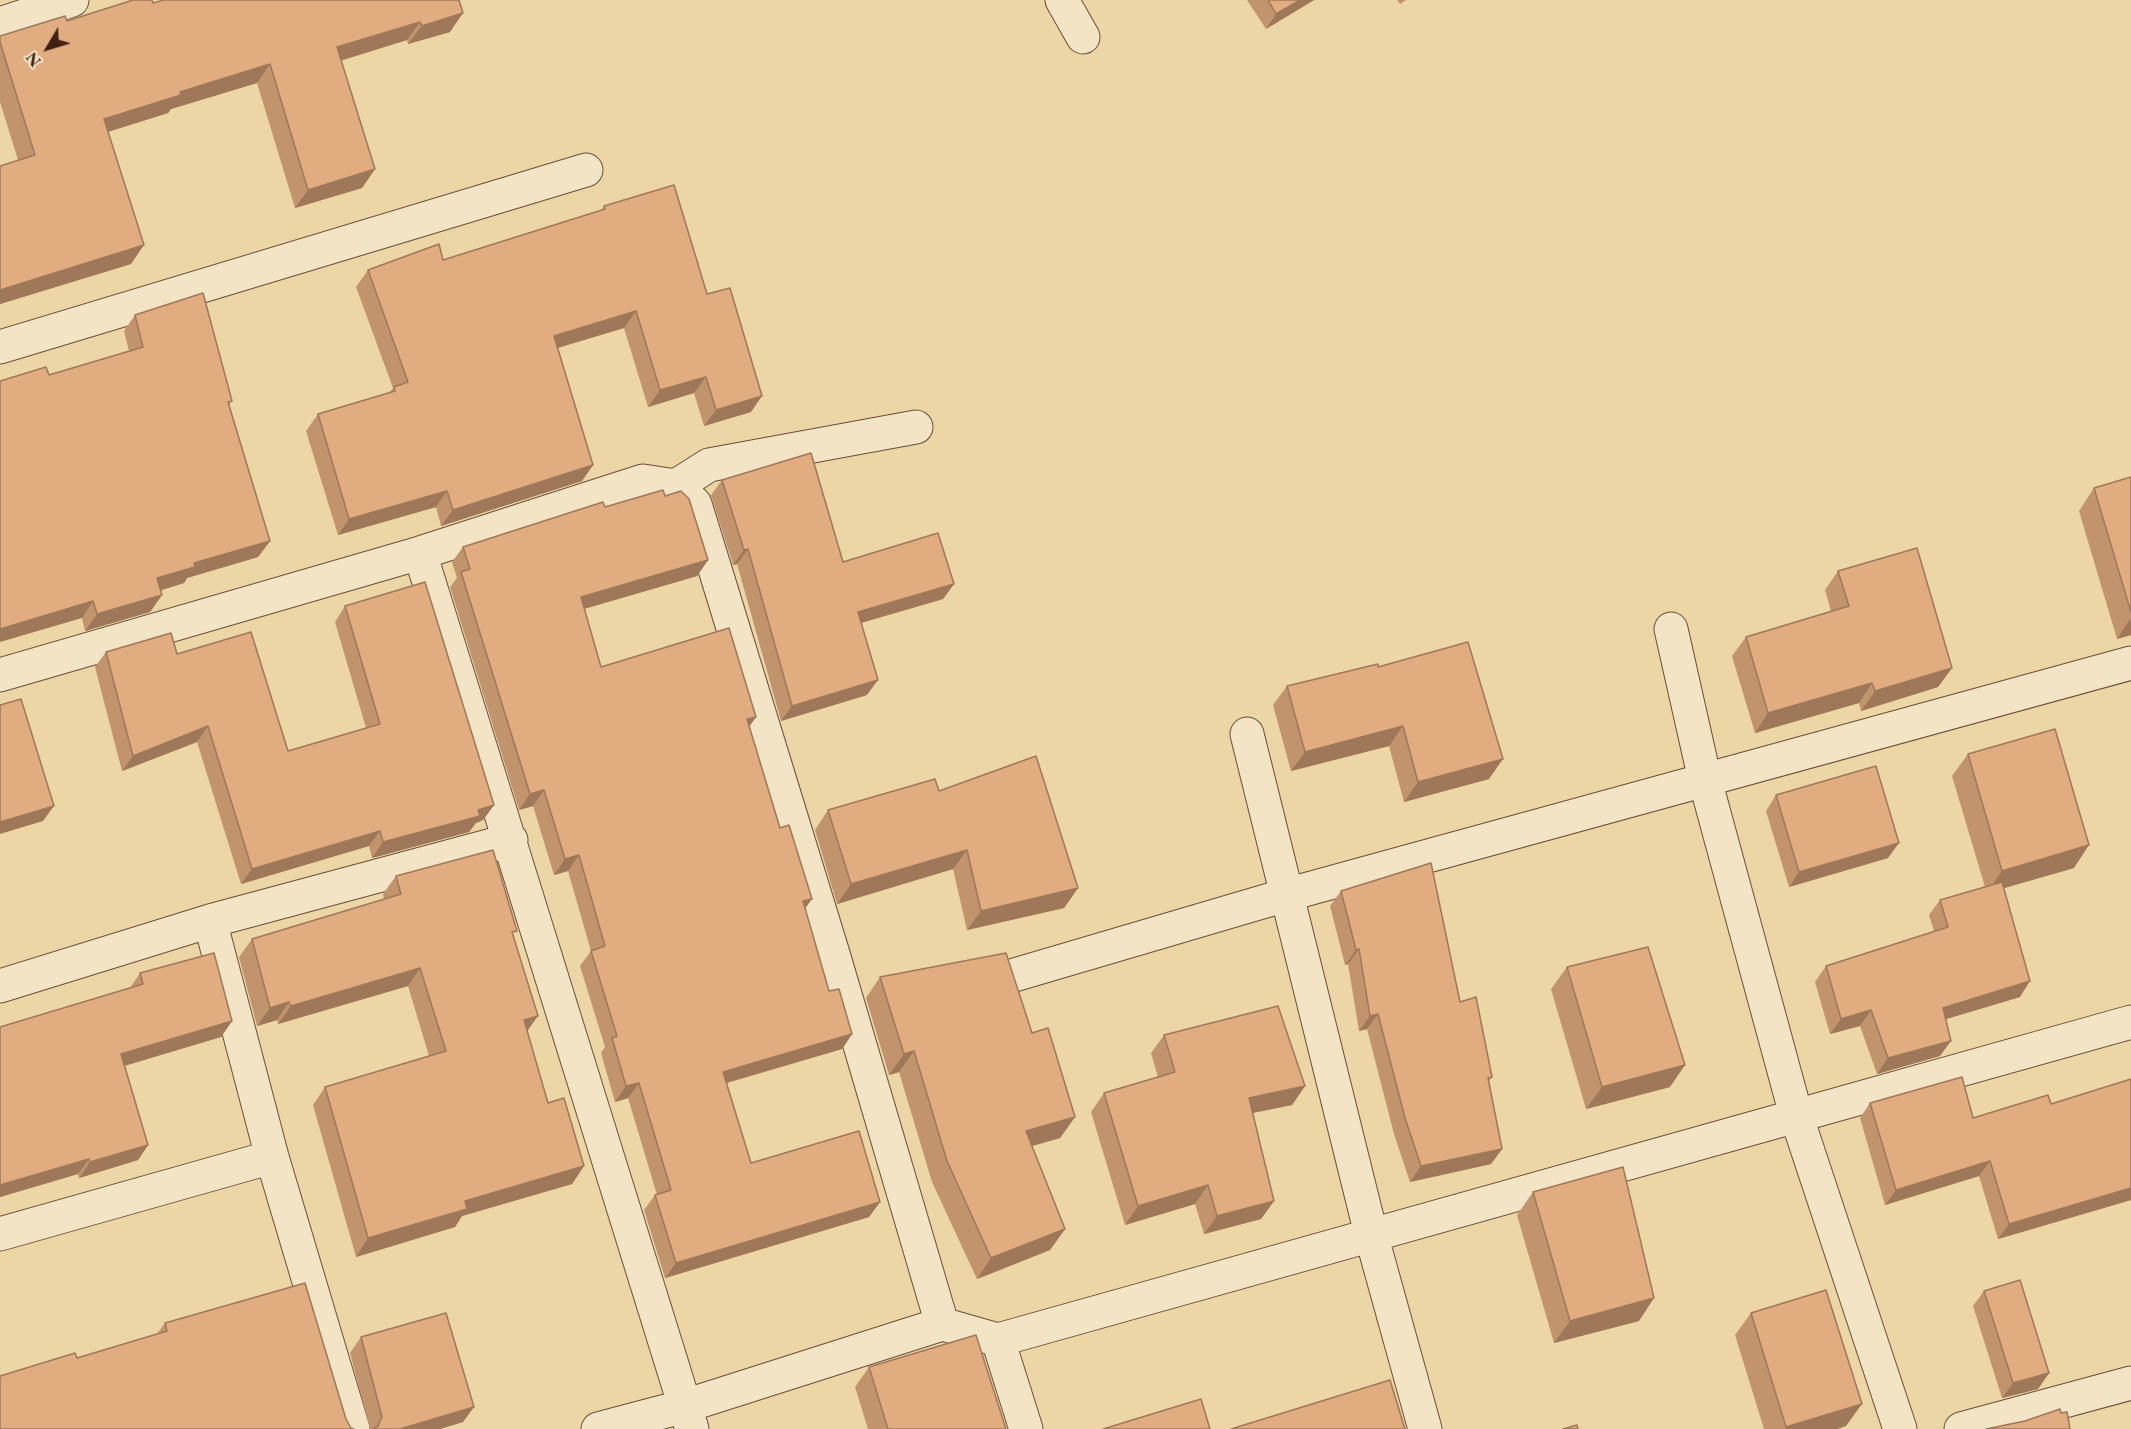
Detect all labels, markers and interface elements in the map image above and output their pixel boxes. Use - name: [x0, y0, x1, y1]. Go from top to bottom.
- north arrow: [18, 18, 78, 78]
- text: N: [21, 48, 46, 71]

